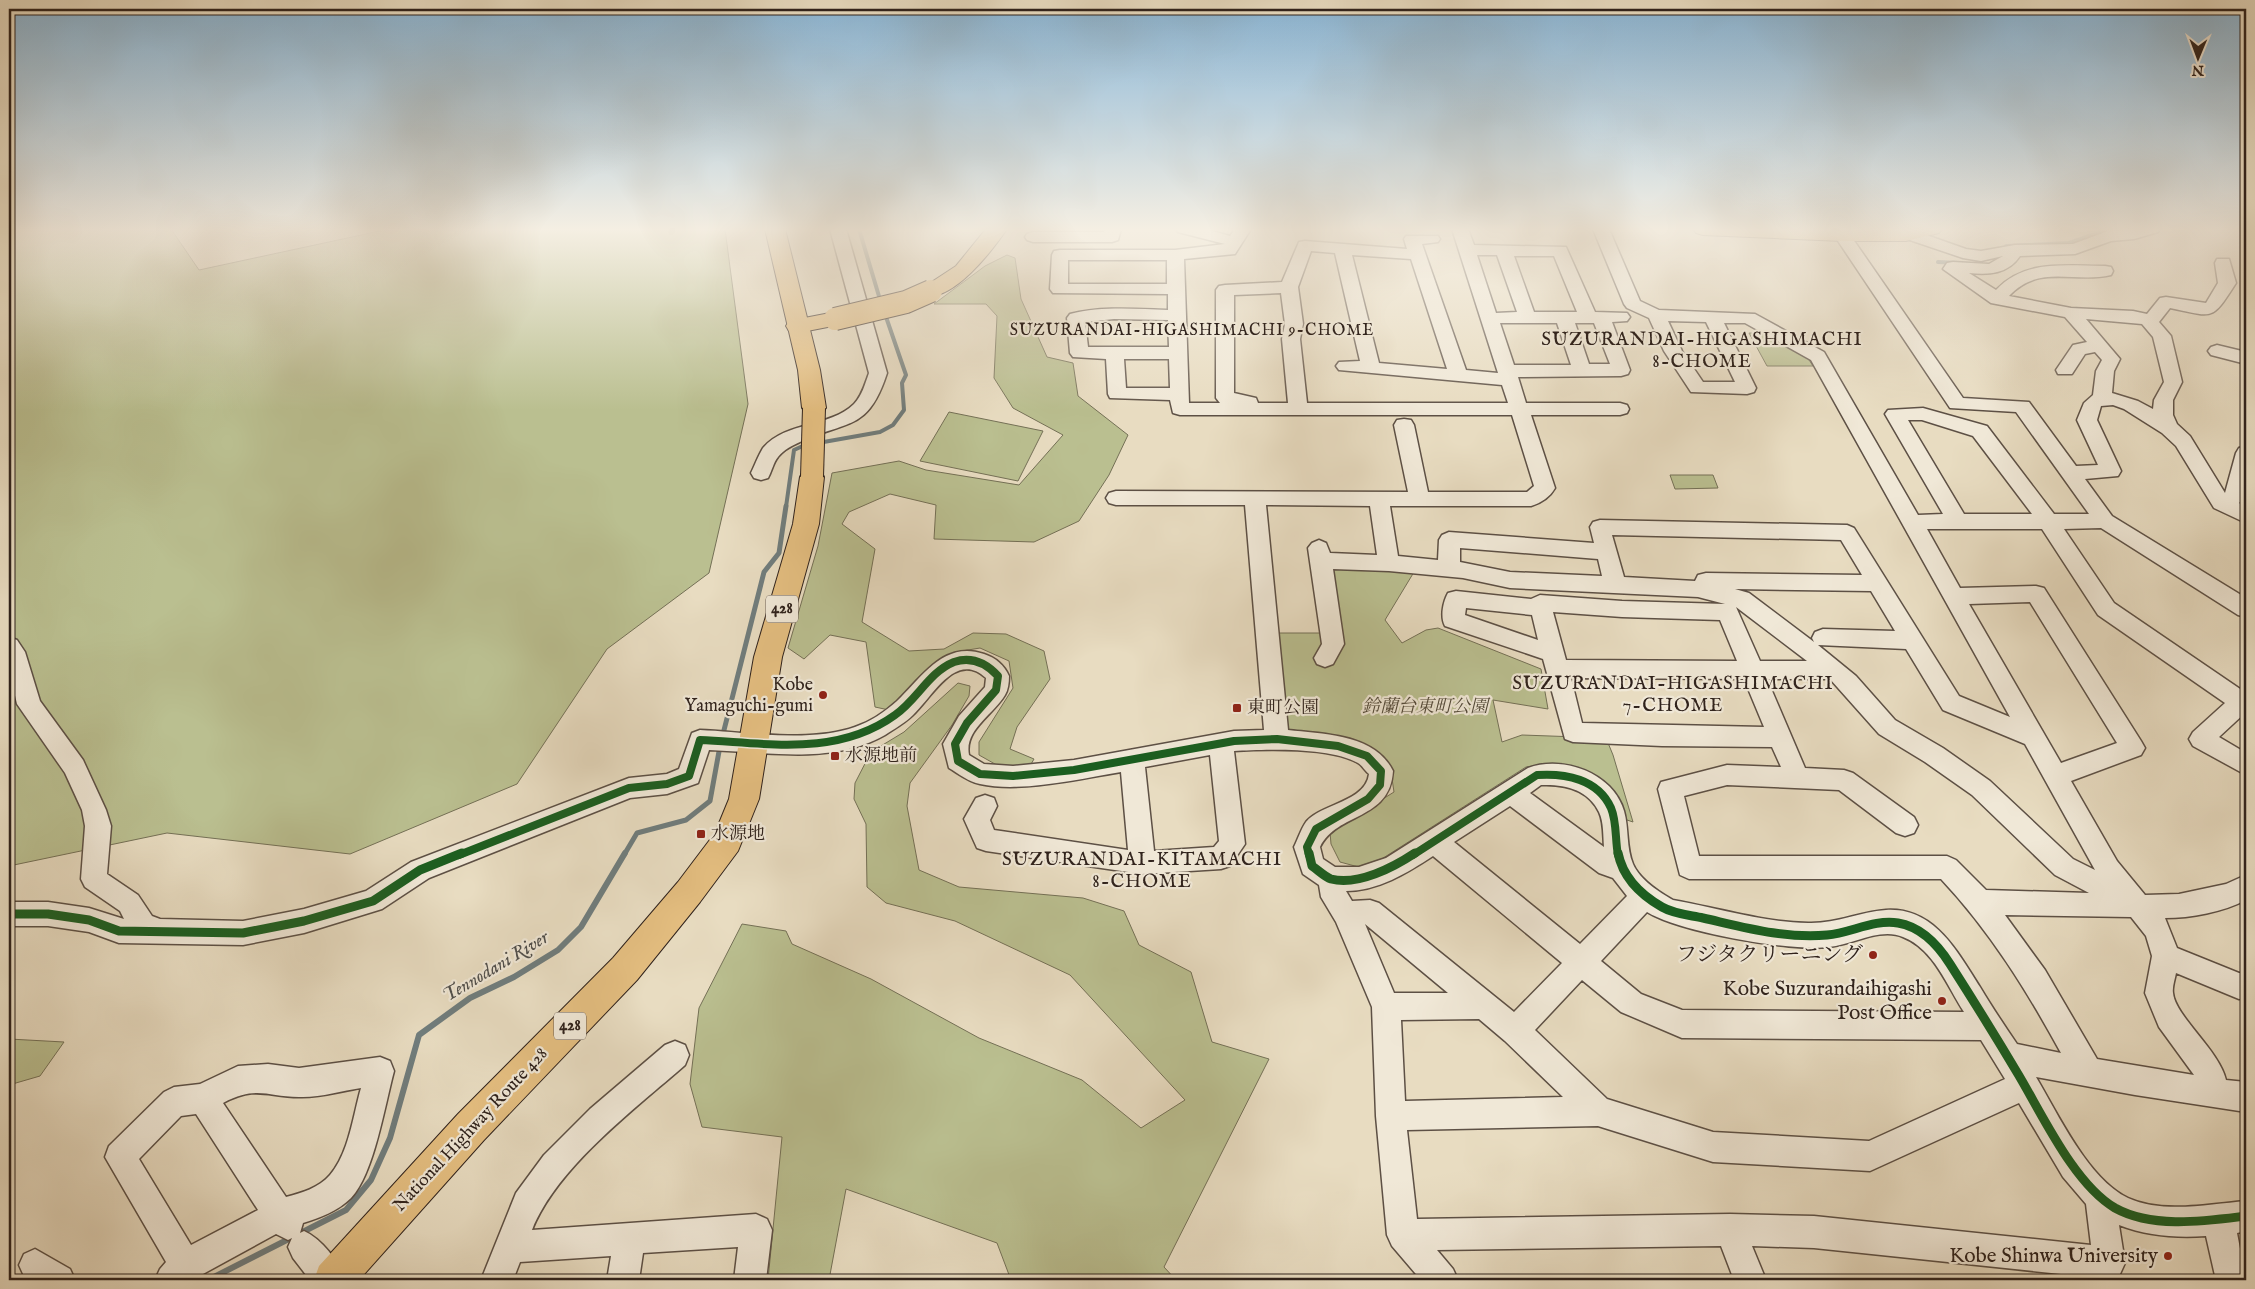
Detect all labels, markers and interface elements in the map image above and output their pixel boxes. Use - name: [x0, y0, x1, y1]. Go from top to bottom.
- north arrow: [2172, 32, 2222, 82]
- text: N: [2192, 61, 2205, 79]
- district label: SUZURANDAI-HIGASHIMACHI 9-CHOME: [1010, 321, 1374, 341]
- district label: SUZURANDAI-HIGASHIMACHI 8-CHOME: [1541, 328, 1863, 374]
- road number: 428: [766, 596, 798, 622]
- district label: SUZURANDAI-HIGASHIMACHI 7-CHOME: [1512, 672, 1834, 718]
- place label: Kobe Yamaguchi-gumi: [684, 674, 813, 718]
- marker: Kobe Yamaguchi-gumi: [817, 689, 829, 701]
- park label: 鈴蘭台東町公園: [1362, 696, 1491, 719]
- place label: 東町公園: [1247, 697, 1319, 720]
- marker: 東町公園: [1231, 702, 1243, 714]
- place label: 水源地前: [845, 745, 917, 768]
- marker: 水源地前: [829, 750, 841, 762]
- place label: 水源地: [711, 823, 765, 846]
- marker: 水源地: [695, 828, 707, 840]
- district label: SUZURANDAI-KITAMACHI 8-CHOME: [1002, 848, 1282, 894]
- water label: Tennodani River: [439, 925, 555, 1008]
- place label: フジタクリーニング: [1676, 942, 1863, 969]
- marker: フジタクリーニング: [1867, 949, 1879, 961]
- place label: Kobe Suzurandaihigashi Post Office: [1723, 976, 1932, 1027]
- marker: Kobe Suzurandaihigashi Post Office: [1936, 995, 1948, 1007]
- road number: 428: [554, 1012, 586, 1040]
- street label: National Highway Route 428: [389, 1043, 553, 1217]
- place label: Kobe Shinwa University: [1949, 1243, 2159, 1270]
- marker: Kobe Shinwa University: [2162, 1250, 2174, 1262]

